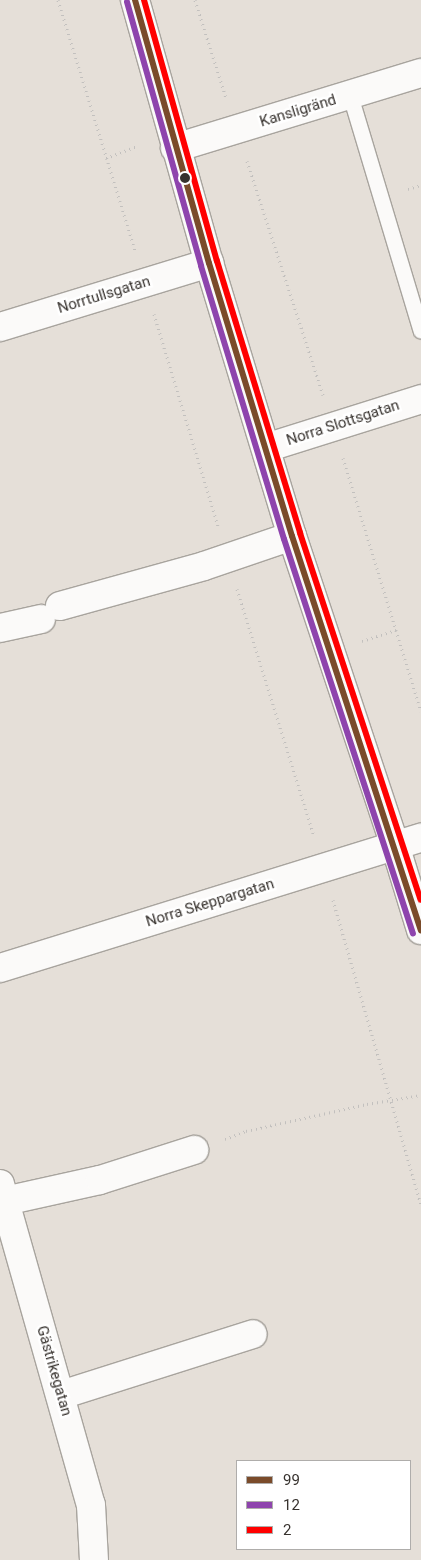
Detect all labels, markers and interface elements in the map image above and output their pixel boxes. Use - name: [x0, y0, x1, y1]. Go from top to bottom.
- street label: Kansligränd: [258, 91, 338, 131]
- unlabelled marker: [180, 173, 190, 183]
- street label: Norrtullsgatan: [55, 272, 153, 318]
- street label: Norra Slottsgatan: [284, 396, 402, 450]
- street label: Norra Skeppargatan: [144, 875, 276, 931]
- street label: Gästrikegatan: [33, 1324, 75, 1418]
- legend: [236, 1460, 411, 1550]
- text: 99: [283, 1471, 300, 1489]
- text: 12: [283, 1496, 300, 1514]
- text: 2: [283, 1521, 291, 1539]

